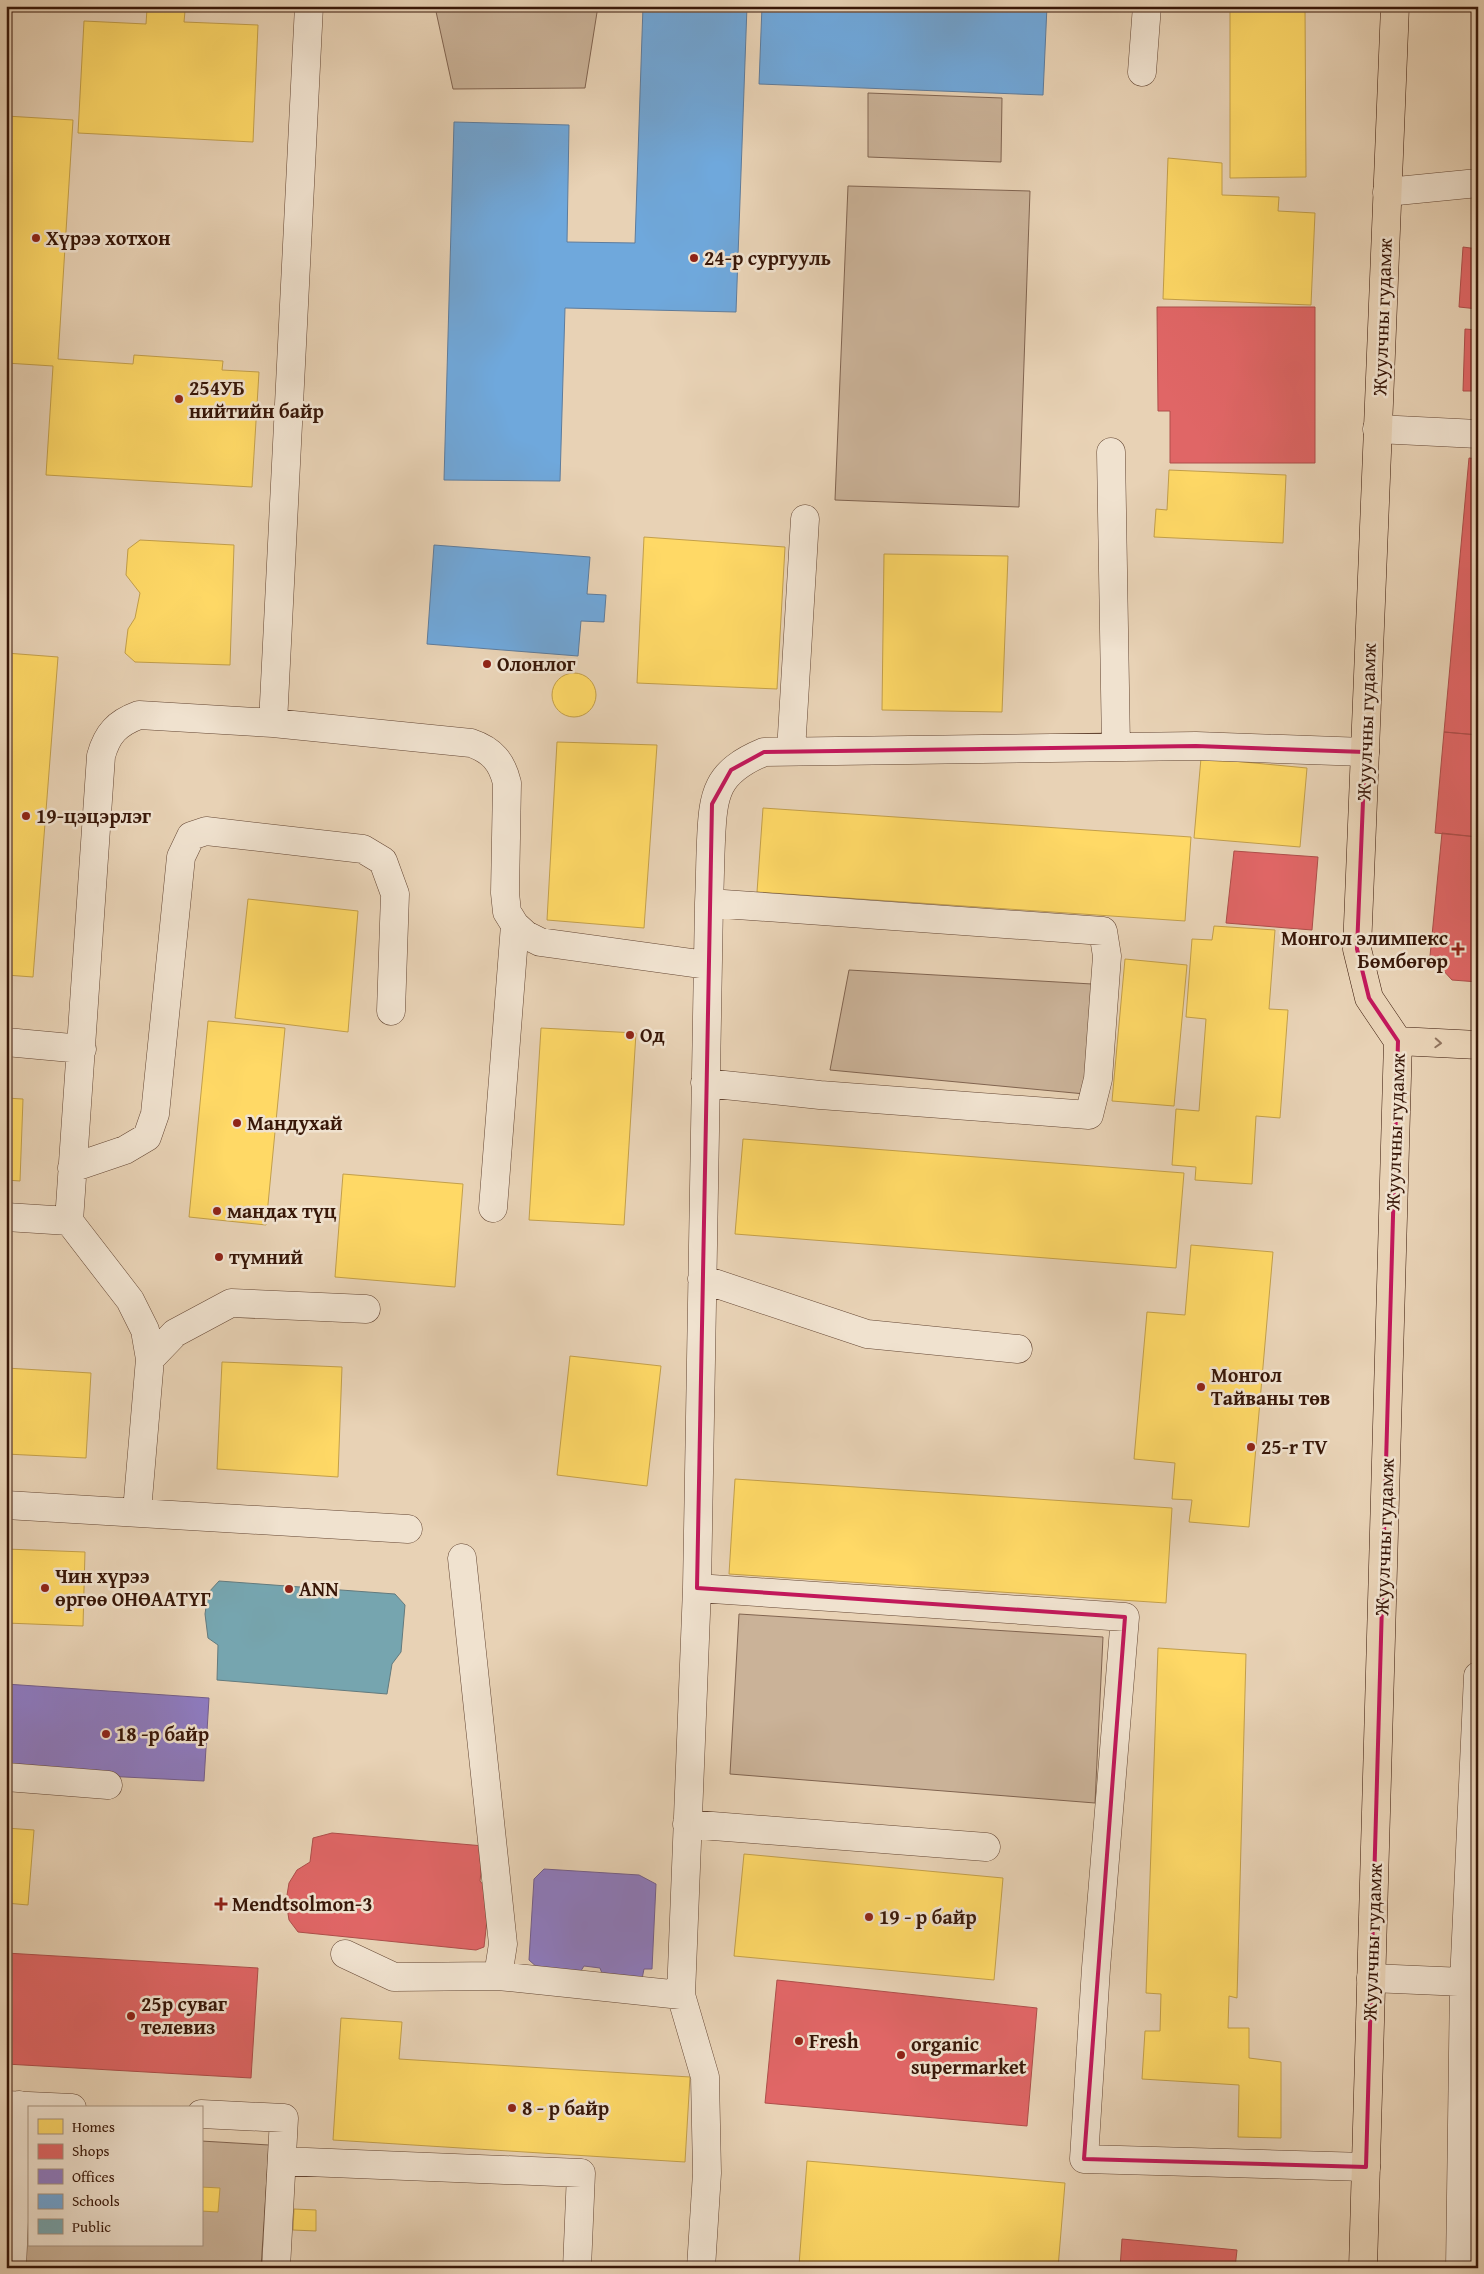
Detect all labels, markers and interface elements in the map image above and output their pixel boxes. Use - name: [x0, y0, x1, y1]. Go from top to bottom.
- place label: Хүрээ хотхон: [46, 223, 171, 252]
- marker: Хүрээ хотхон: [30, 232, 42, 244]
- street label: Жуулчны гудамж: [1364, 237, 1399, 397]
- place label: 24-р сургууль: [704, 243, 831, 272]
- marker: 24-р сургууль: [688, 252, 700, 264]
- place label: 254УБ нийтийн байр: [189, 373, 324, 425]
- marker: 254УБ нийтийн байр: [173, 393, 185, 405]
- street label: Жуулчны гудамж: [1348, 642, 1383, 802]
- place label: Олонлог: [497, 649, 576, 678]
- marker: Олонлог: [481, 658, 493, 670]
- place label: 19-цэцэрлэг: [36, 801, 151, 830]
- marker: 19-цэцэрлэг: [20, 810, 32, 822]
- place label: Монгол элимпекс Бөмбөгөр: [1281, 923, 1448, 975]
- marker: Монгол элимпекс Бөмбөгөр: [1452, 943, 1464, 955]
- place label: Од: [640, 1020, 665, 1049]
- marker: Од: [624, 1029, 636, 1041]
- one-way arrow: [1434, 1038, 1442, 1049]
- street label: Жуулчны гудамж: [1377, 1052, 1412, 1212]
- place label: Мандухай: [247, 1108, 343, 1137]
- marker: Мандухай: [231, 1117, 243, 1129]
- place label: мандах түц: [227, 1196, 337, 1225]
- marker: мандах түц: [211, 1205, 223, 1217]
- place label: түмний: [229, 1242, 304, 1271]
- marker: түмний: [213, 1251, 225, 1263]
- place label: Монгол Тайваны төв: [1211, 1360, 1330, 1412]
- marker: Монгол Тайваны төв: [1195, 1381, 1207, 1393]
- place label: 25-r TV: [1261, 1432, 1328, 1461]
- marker: 25-r TV: [1245, 1441, 1257, 1453]
- street label: Жуулчны гудамж: [1366, 1457, 1401, 1617]
- place label: Чин хүрээ өргөө ОНӨААТҮГ: [55, 1561, 211, 1613]
- place label: ANN: [299, 1574, 339, 1603]
- marker: Чин хүрээ өргөө ОНӨААТҮГ: [39, 1582, 51, 1594]
- marker: ANN: [283, 1583, 295, 1595]
- place label: 18 -р байр: [116, 1719, 209, 1748]
- marker: 18 -р байр: [100, 1728, 112, 1740]
- street label: Жуулчны гудамж: [1354, 1862, 1389, 2022]
- place label: Mendtsolmon-3: [232, 1889, 373, 1918]
- marker: Mendtsolmon-3: [214, 1897, 228, 1911]
- place label: 19 - р байр: [879, 1902, 977, 1931]
- marker: 19 - р байр: [863, 1911, 875, 1923]
- place label: 25р суваг телевиз: [141, 1989, 227, 2041]
- marker: 25р суваг телевиз: [125, 2010, 137, 2022]
- place label: Fresh: [809, 2026, 859, 2055]
- place label: organic supermarket: [911, 2029, 1027, 2081]
- marker: Fresh: [793, 2035, 805, 2047]
- marker: organic supermarket: [895, 2049, 907, 2061]
- place label: 8 - р байр: [522, 2093, 609, 2122]
- marker: 8 - р байр: [506, 2102, 518, 2114]
- legend: [28, 2106, 202, 2246]
- text: Homes: [72, 2116, 115, 2137]
- text: Shops: [72, 2140, 109, 2161]
- text: Offices: [72, 2166, 115, 2187]
- text: Schools: [72, 2190, 120, 2211]
- text: Public: [72, 2216, 111, 2237]

